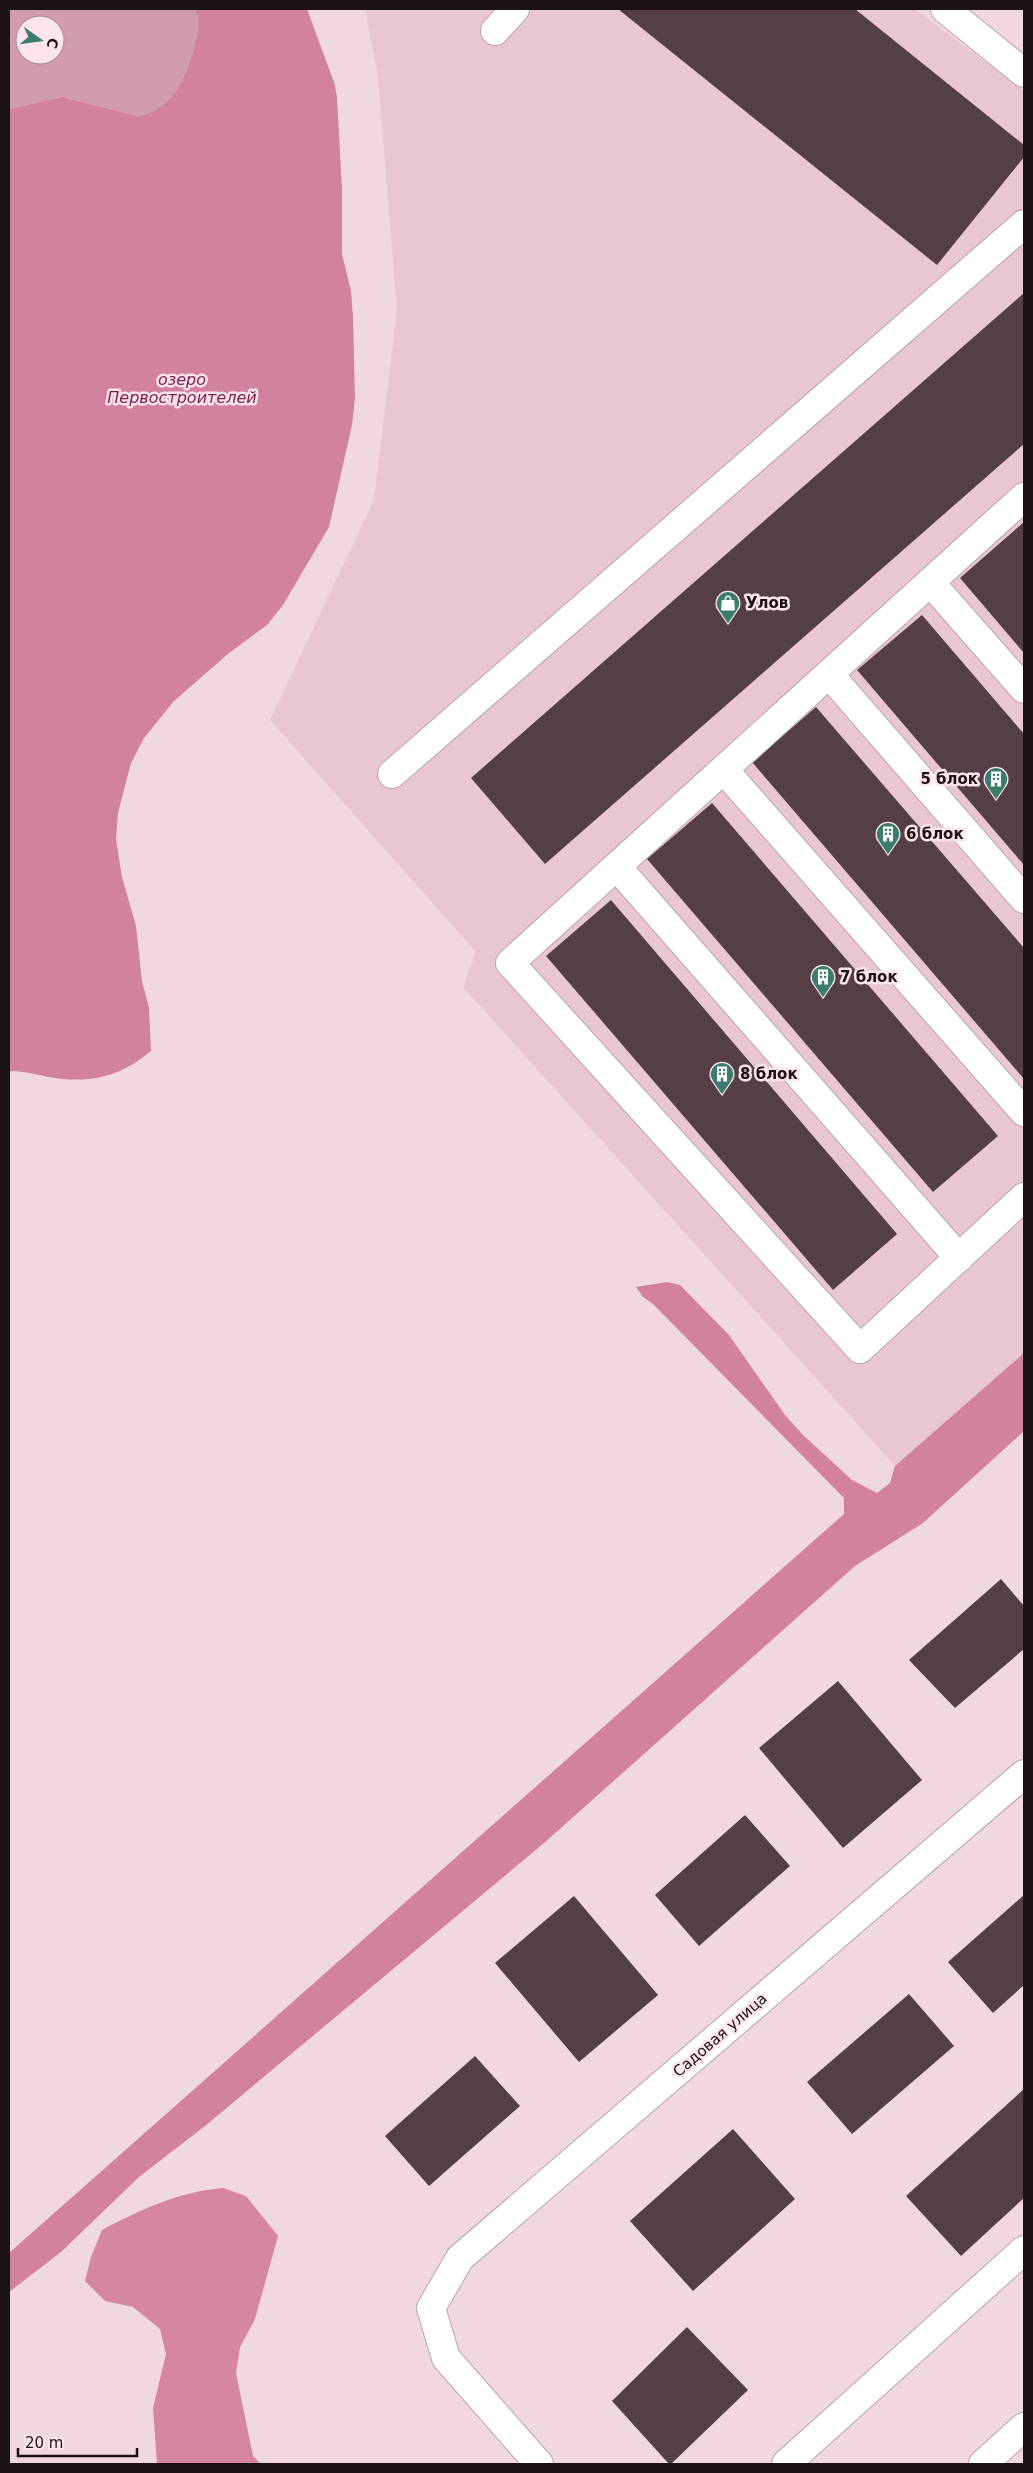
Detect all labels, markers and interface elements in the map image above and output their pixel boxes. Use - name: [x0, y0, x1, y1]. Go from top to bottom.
- north arrow: [15, 15, 65, 65]
- text: С: [44, 36, 62, 50]
- water label: озеро Первостроителей: [107, 370, 257, 407]
- shop icon: Улов: [715, 590, 741, 624]
- place label: Улов: [746, 594, 788, 612]
- building icon: 5 блок: [983, 766, 1009, 800]
- place label: 5 блок: [920, 770, 978, 788]
- building icon: 6 блок: [875, 821, 901, 855]
- place label: 6 блок: [906, 825, 964, 843]
- building icon: 7 блок: [810, 964, 836, 998]
- place label: 7 блок: [840, 968, 898, 986]
- building icon: 8 блок: [709, 1061, 735, 1095]
- place label: 8 блок: [740, 1065, 798, 1083]
- street label: Садовая улица: [669, 1989, 771, 2081]
- scale bar: [18, 2426, 136, 2458]
- text: 20 m: [25, 2434, 63, 2452]

